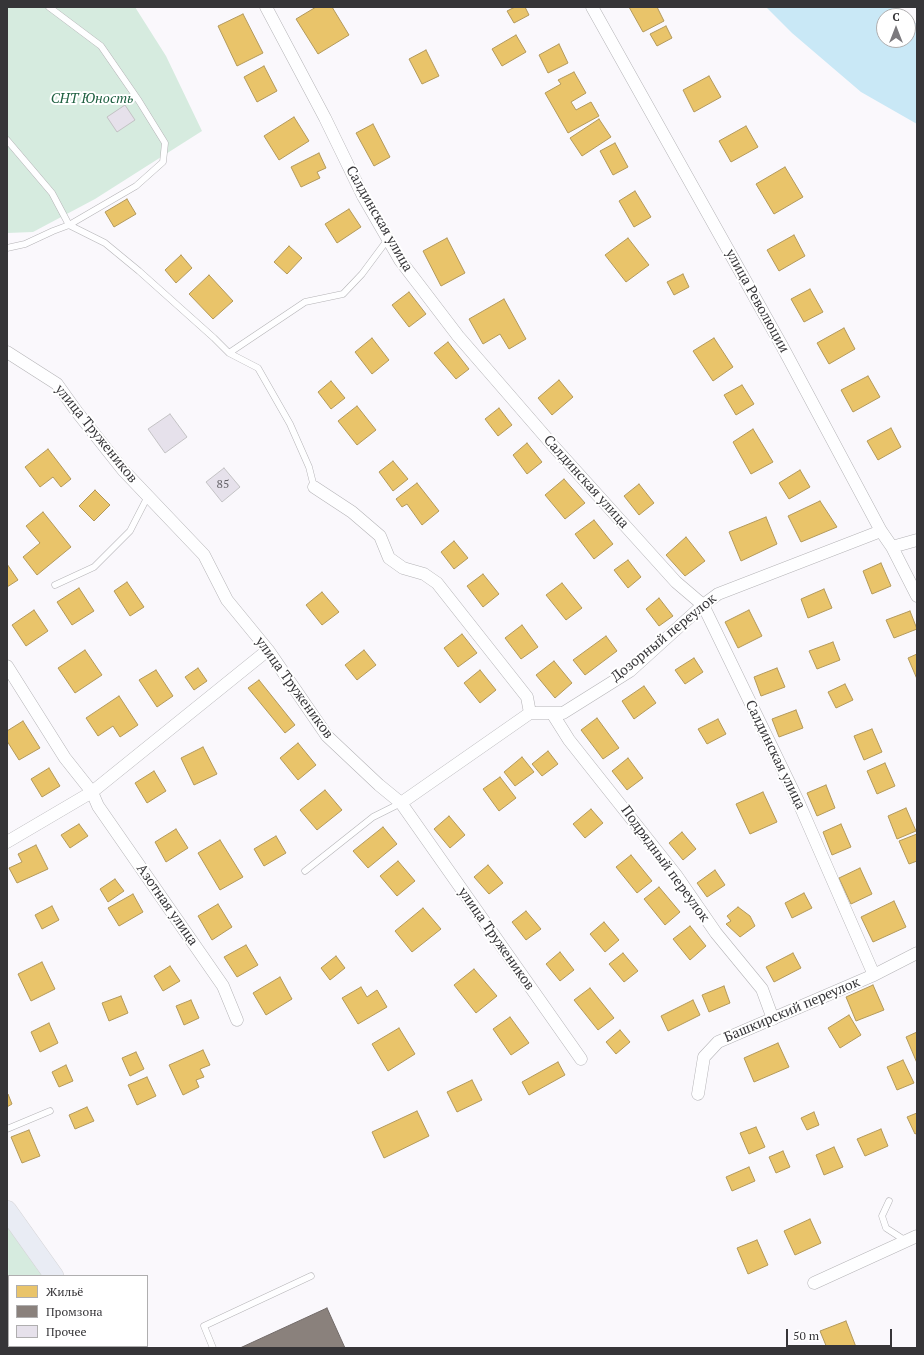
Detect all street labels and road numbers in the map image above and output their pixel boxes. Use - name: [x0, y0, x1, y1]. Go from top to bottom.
- street label: Салдинская улица: [342, 163, 416, 275]
- street label: улица Революции: [722, 246, 792, 356]
- street label: улица Тружеников: [51, 381, 141, 487]
- street label: Салдинская улица: [540, 432, 632, 532]
- street label: Дозорный переулок: [608, 590, 720, 686]
- street label: улица Тружеников: [251, 634, 337, 742]
- street label: Салдинская улица: [741, 698, 809, 812]
- street label: Подрядный переулок: [617, 803, 713, 925]
- street label: Азотная улица: [133, 861, 201, 949]
- street label: улица Тружеников: [454, 884, 538, 994]
- street label: Башкирский переулок: [722, 974, 862, 1046]

